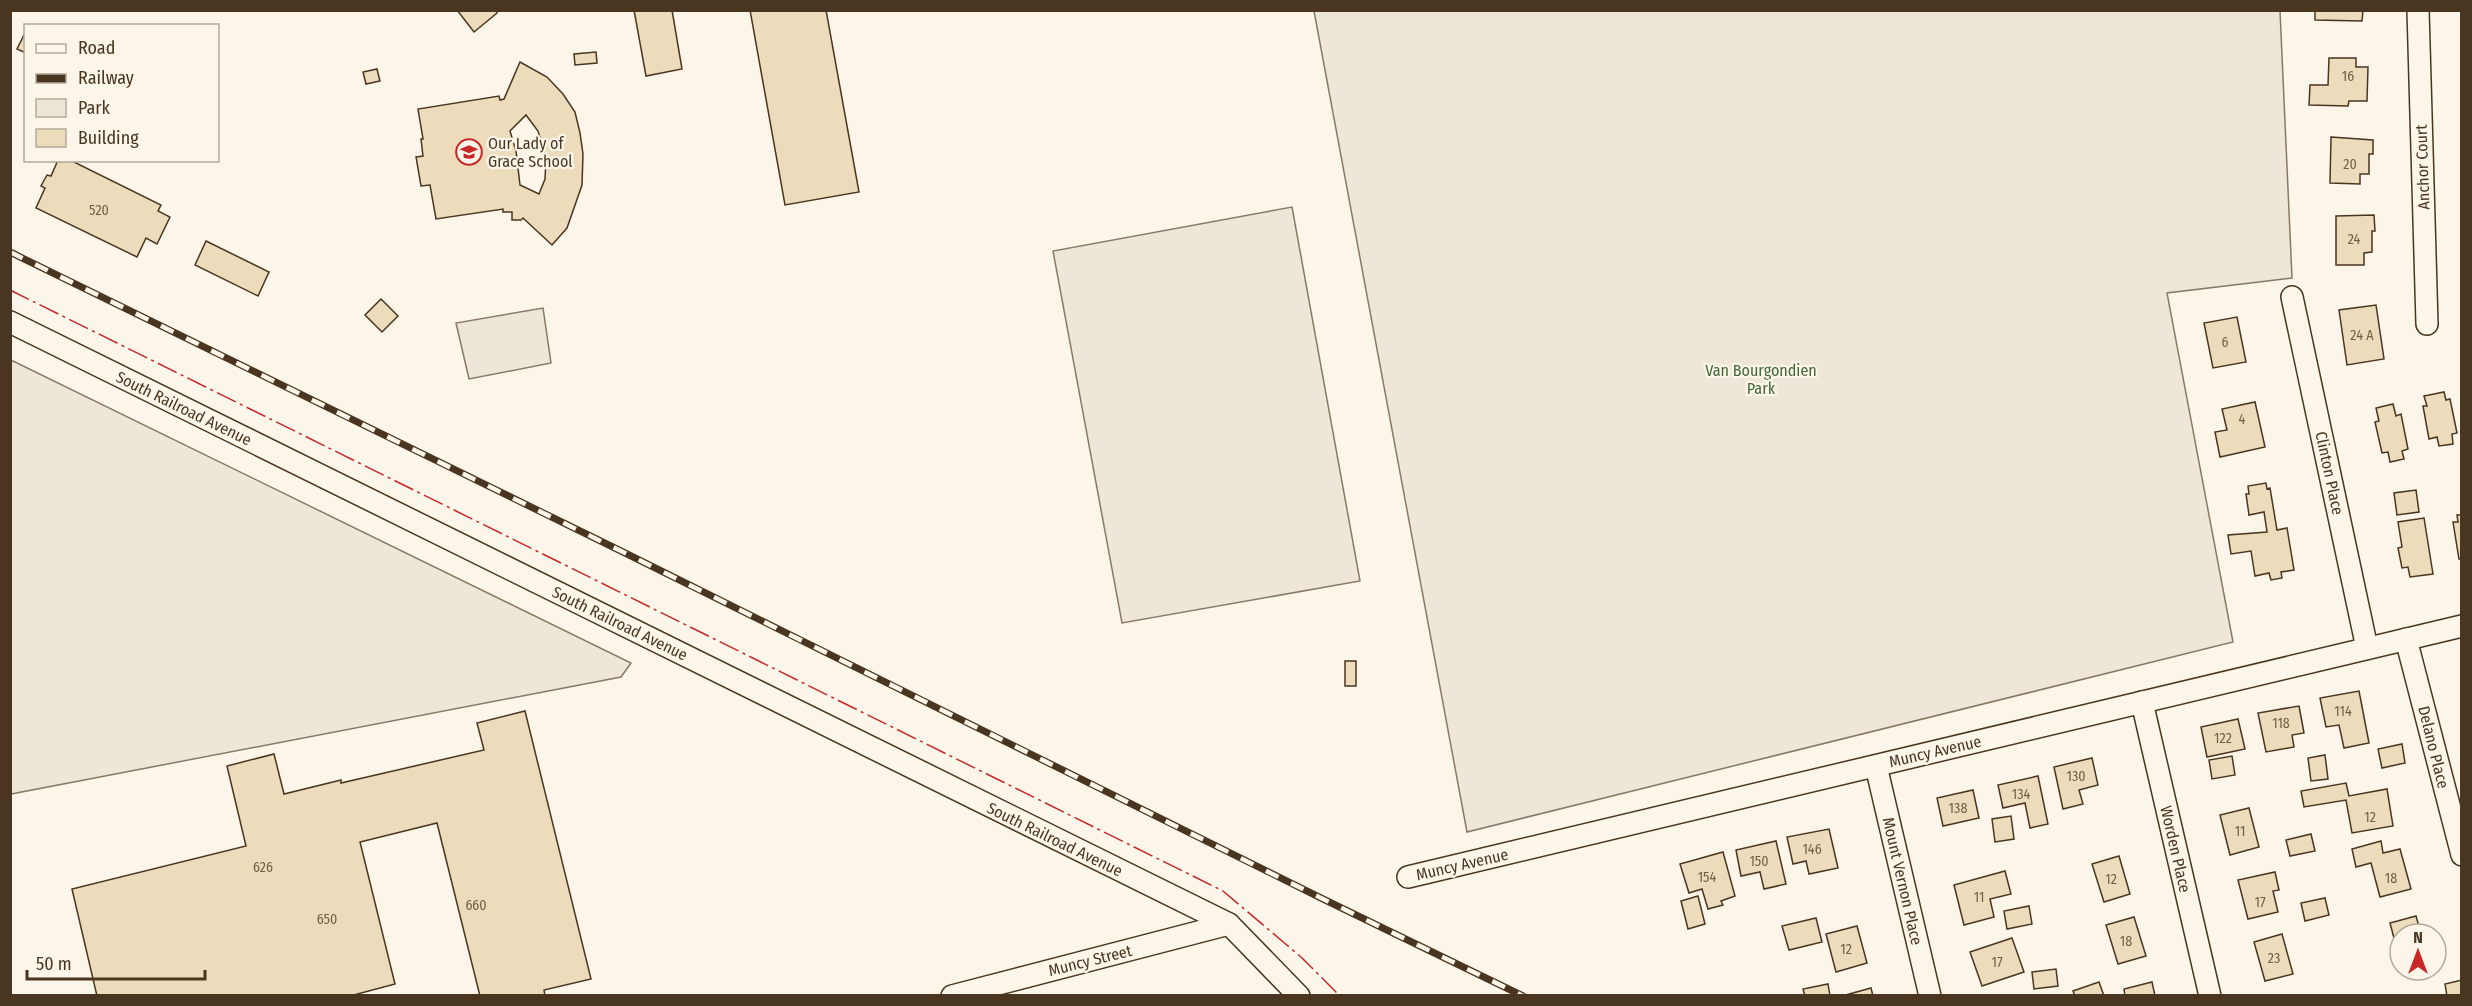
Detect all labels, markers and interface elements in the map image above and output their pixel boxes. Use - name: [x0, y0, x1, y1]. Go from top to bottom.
- legend: [24, 24, 219, 162]
- text: Road: [78, 37, 115, 59]
- text: Railway: [78, 67, 134, 89]
- house number: 16: [2342, 68, 2354, 85]
- text: Park: [78, 97, 111, 119]
- street label: Anchor Court: [2411, 123, 2433, 210]
- text: Building: [78, 127, 139, 149]
- place label: Our Lady of Grace School: [488, 134, 573, 171]
- school or university icon: Our Lady of Grace School: [454, 137, 484, 167]
- house number: 20: [2343, 156, 2357, 173]
- house number: 520: [89, 202, 109, 219]
- house number: 24: [2348, 231, 2361, 248]
- house number: 24 A: [2350, 327, 2374, 344]
- house number: 6: [2222, 334, 2229, 351]
- park label: Van Bourgondien Park: [1705, 361, 1817, 398]
- street label: South Railroad Avenue: [113, 367, 255, 450]
- house number: 4: [2239, 411, 2246, 428]
- street label: Clinton Place: [2311, 430, 2348, 517]
- street label: South Railroad Avenue: [549, 582, 691, 665]
- house number: 114: [2334, 703, 2352, 720]
- street label: Delano Place: [2414, 704, 2453, 790]
- house number: 118: [2272, 715, 2290, 732]
- house number: 122: [2214, 730, 2232, 747]
- street label: Muncy Avenue: [1887, 732, 1983, 771]
- house number: 130: [2066, 768, 2086, 785]
- house number: 134: [2012, 786, 2030, 803]
- street label: South Railroad Avenue: [984, 798, 1126, 881]
- house number: 138: [1949, 800, 1967, 817]
- street label: Worden Place: [2156, 804, 2195, 895]
- house number: 12: [2364, 809, 2376, 826]
- street label: Mount Vernon Place: [1879, 815, 1926, 947]
- house number: 11: [2235, 823, 2245, 840]
- house number: 146: [1802, 841, 1822, 858]
- street label: Muncy Avenue: [1414, 845, 1510, 884]
- house number: 150: [1749, 853, 1769, 870]
- house number: 626: [253, 859, 273, 876]
- house number: 154: [1698, 869, 1717, 886]
- house number: 18: [2385, 870, 2397, 887]
- house number: 12: [2105, 871, 2117, 888]
- house number: 11: [1974, 889, 1984, 906]
- house number: 17: [2254, 894, 2266, 911]
- house number: 660: [465, 897, 487, 914]
- house number: 650: [317, 911, 337, 928]
- north arrow: [2388, 922, 2448, 982]
- text: N: [2413, 928, 2423, 947]
- house number: 18: [2120, 933, 2132, 950]
- street label: Muncy Street: [1046, 941, 1135, 980]
- house number: 12: [1840, 941, 1852, 958]
- scale bar: [27, 943, 206, 981]
- house number: 23: [2268, 950, 2280, 967]
- text: 50 m: [36, 953, 72, 975]
- house number: 17: [1991, 954, 2003, 971]

